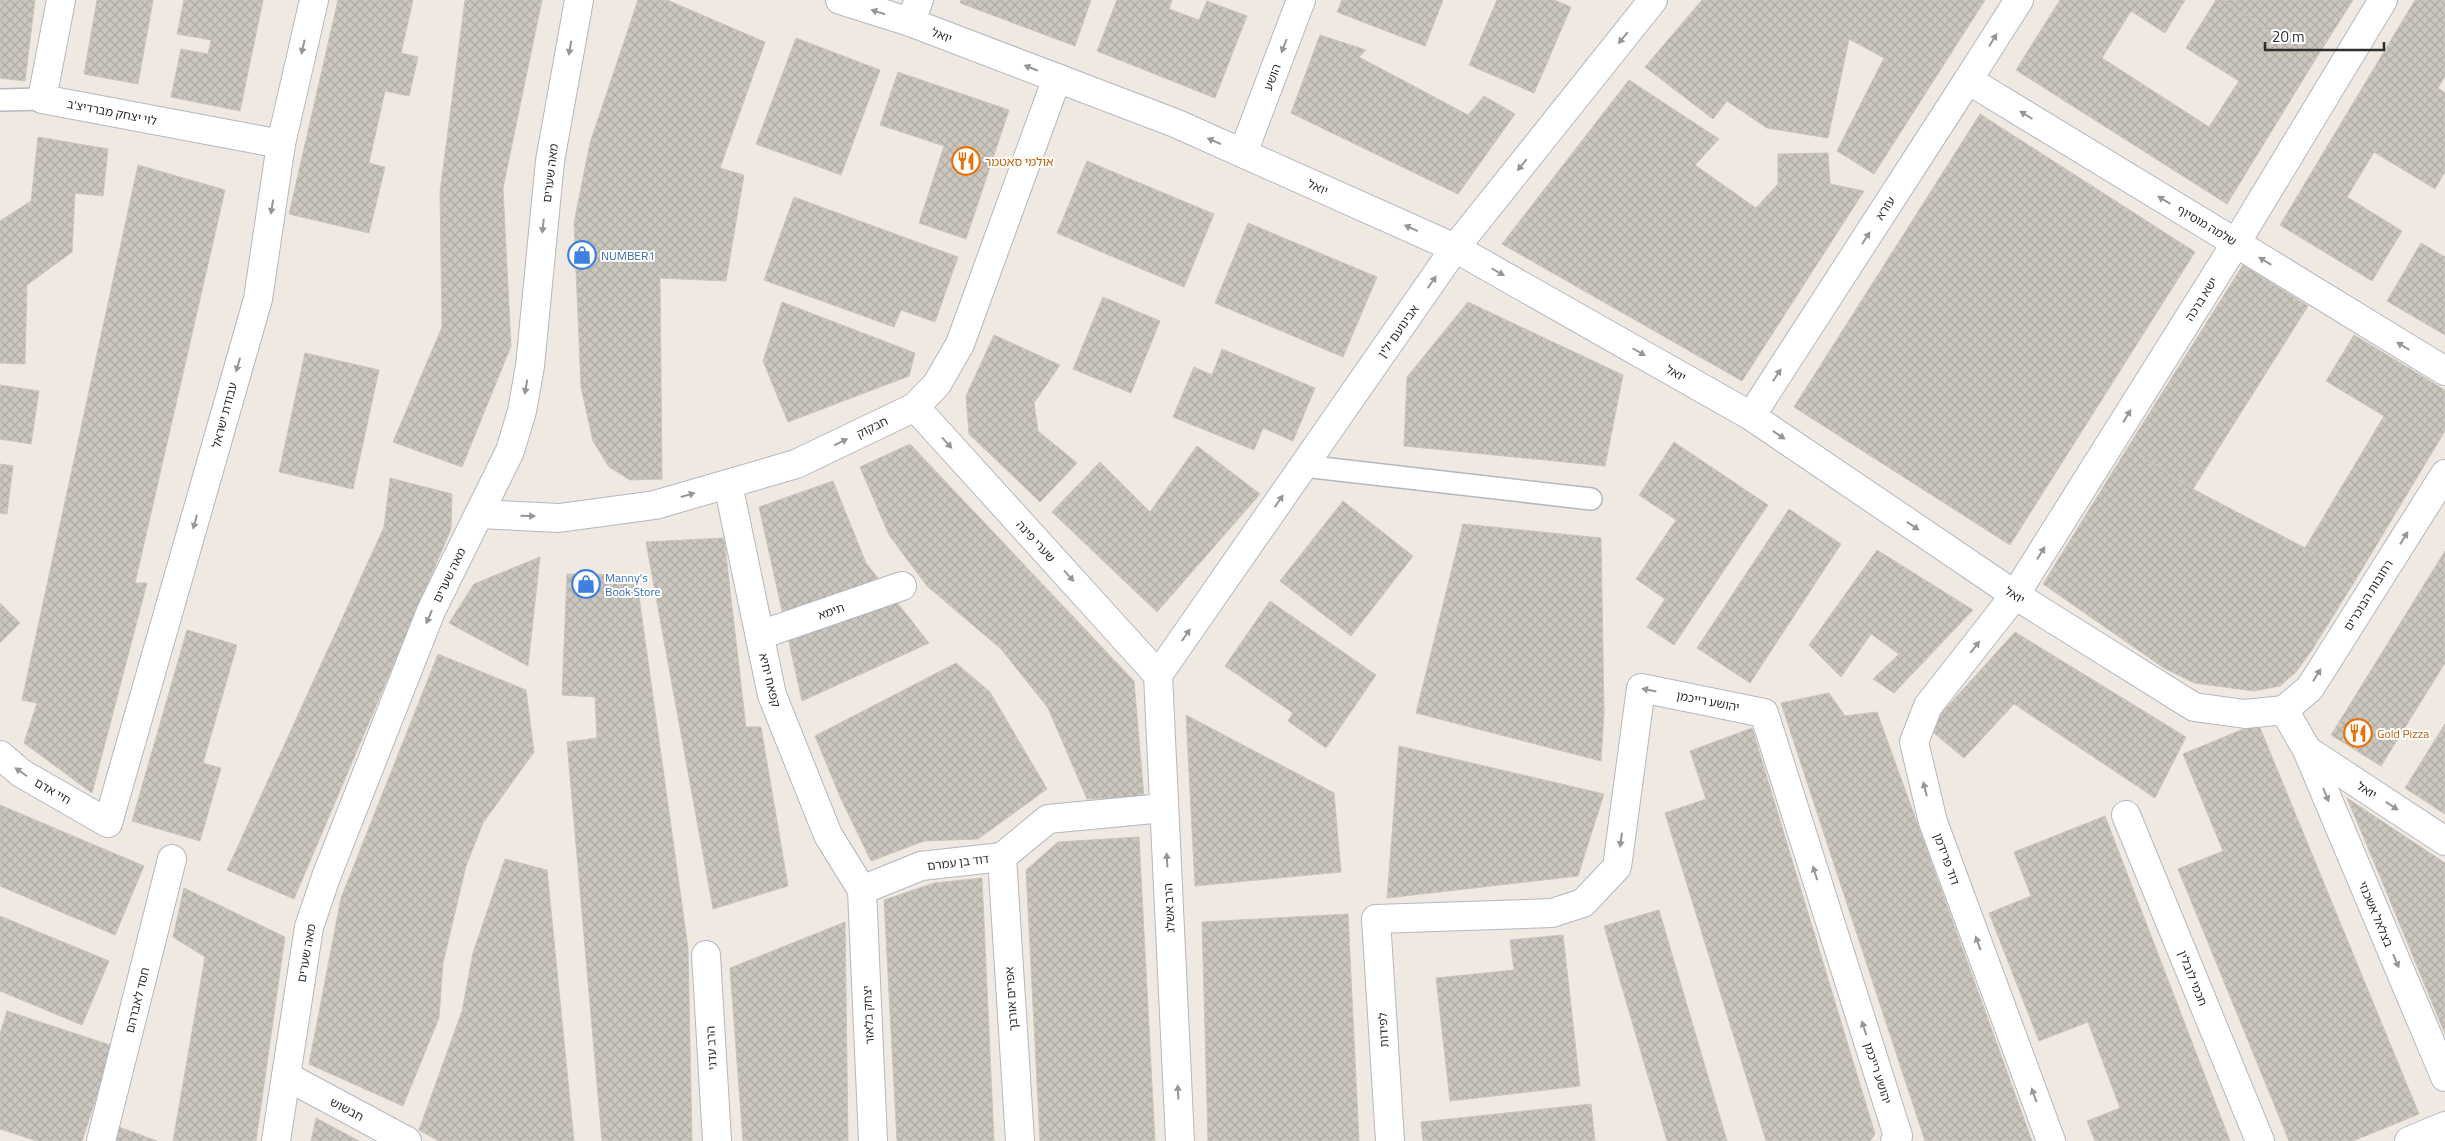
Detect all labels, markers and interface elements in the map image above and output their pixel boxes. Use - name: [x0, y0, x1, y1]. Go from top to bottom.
- one-way arrow: [871, 8, 886, 15]
- scale bar: [2265, 20, 2384, 52]
- street label: יואל: [929, 22, 955, 48]
- text: 20 m: [2272, 25, 2305, 48]
- one-way arrow: [1617, 31, 1628, 44]
- one-way arrow: [1989, 33, 1998, 47]
- one-way arrow: [1280, 38, 1287, 53]
- one-way arrow: [299, 40, 307, 55]
- one-way arrow: [566, 40, 574, 56]
- street label: הושע: [1258, 61, 1286, 93]
- one-way arrow: [1023, 64, 1038, 72]
- street label: לוי יצחק מברדיצ'ב: [65, 94, 159, 130]
- one-way arrow: [2019, 110, 2032, 120]
- one-way arrow: [1207, 136, 1221, 144]
- street label: מאה שערים: [537, 142, 563, 204]
- restaurant icon: אולמי סאטמר: [951, 146, 981, 176]
- place label: אולמי סאטמר: [985, 152, 1054, 171]
- one-way arrow: [1516, 158, 1527, 171]
- street label: יואל: [1305, 174, 1331, 200]
- street label: עזרא: [1870, 192, 1900, 224]
- one-way arrow: [2158, 195, 2171, 204]
- one-way arrow: [267, 199, 275, 215]
- street label: שלמה מוסיוף: [2173, 200, 2241, 250]
- one-way arrow: [539, 218, 547, 234]
- one-way arrow: [1404, 224, 1418, 232]
- one-way arrow: [1861, 232, 1870, 245]
- shop icon: NUMBER1: [567, 240, 597, 270]
- place label: NUMBER1: [601, 246, 655, 265]
- one-way arrow: [2258, 256, 2271, 266]
- one-way arrow: [1490, 268, 1505, 276]
- street label: ישא ברכה: [2180, 273, 2222, 325]
- one-way arrow: [1427, 275, 1437, 289]
- street label: אבינועם ילין: [1373, 300, 1424, 362]
- one-way arrow: [2397, 341, 2410, 350]
- one-way arrow: [1632, 348, 1646, 357]
- one-way arrow: [233, 358, 241, 373]
- street label: יואל: [1662, 360, 1690, 386]
- one-way arrow: [1772, 368, 1782, 381]
- street label: עבודת ישראל: [206, 380, 242, 450]
- one-way arrow: [522, 380, 530, 396]
- one-way arrow: [2123, 409, 2132, 422]
- street label: חבקוק: [853, 411, 891, 443]
- one-way arrow: [1772, 430, 1786, 440]
- one-way arrow: [941, 436, 953, 448]
- one-way arrow: [834, 438, 848, 446]
- one-way arrow: [681, 491, 696, 499]
- one-way arrow: [1274, 495, 1284, 508]
- one-way arrow: [520, 513, 536, 521]
- one-way arrow: [190, 515, 198, 530]
- street label: שערי פינה: [1012, 516, 1060, 566]
- one-way arrow: [1907, 521, 1920, 531]
- one-way arrow: [2400, 532, 2409, 545]
- street label: מאה שערים: [427, 544, 471, 606]
- one-way arrow: [2036, 547, 2046, 560]
- street label: רחובות הבוכרים: [2338, 556, 2398, 634]
- place label: Manny's Book Store: [605, 568, 661, 601]
- shop icon: Manny's Book Store: [571, 569, 601, 599]
- one-way arrow: [1063, 569, 1074, 582]
- street label: יואל: [2001, 581, 2029, 609]
- street label: תימא: [815, 598, 847, 624]
- one-way arrow: [425, 609, 433, 624]
- one-way arrow: [1181, 628, 1191, 641]
- one-way arrow: [1969, 640, 1980, 653]
- street label: קפאח יחיא: [754, 651, 786, 710]
- one-way arrow: [2313, 669, 2322, 682]
- one-way arrow: [1641, 685, 1657, 693]
- street label: יהושע רייכמן: [1675, 686, 1741, 716]
- restaurant icon: Gold Pizza: [2343, 718, 2373, 748]
- place label: Gold Pizza: [2377, 724, 2429, 743]
- one-way arrow: [14, 767, 28, 777]
- street label: חיי אדם: [31, 773, 75, 809]
- street label: יואל: [2353, 776, 2381, 804]
- one-way arrow: [1921, 782, 1929, 797]
- one-way arrow: [2323, 788, 2331, 802]
- one-way arrow: [2385, 801, 2398, 811]
- street label: דוד פרידמן: [1929, 830, 1965, 888]
- one-way arrow: [1617, 833, 1625, 849]
- street label: דוד בן עמרם: [926, 849, 991, 875]
- one-way arrow: [1162, 852, 1170, 868]
- one-way arrow: [1810, 866, 1818, 881]
- street label: בצלאל אשכנזי: [2354, 878, 2399, 950]
- street label: הרב אשלג: [1158, 883, 1180, 933]
- street label: מאה שערים: [292, 922, 321, 984]
- one-way arrow: [1974, 935, 1982, 950]
- street label: חכמי לובלין: [2173, 947, 2213, 1009]
- one-way arrow: [2392, 954, 2400, 969]
- street label: חסד לאברהם: [120, 965, 154, 1035]
- street label: אפרים אורבך: [999, 966, 1023, 1032]
- street label: יצחק בלאזר: [857, 985, 879, 1045]
- street label: לפידות: [1373, 1012, 1393, 1048]
- one-way arrow: [1860, 1021, 1867, 1036]
- street label: הרב עדני: [700, 1025, 722, 1071]
- street label: יהושע רייכמן: [1859, 1040, 1897, 1106]
- one-way arrow: [1173, 1084, 1181, 1100]
- one-way arrow: [2030, 1087, 2038, 1102]
- street label: חבשוש: [327, 1092, 367, 1126]

